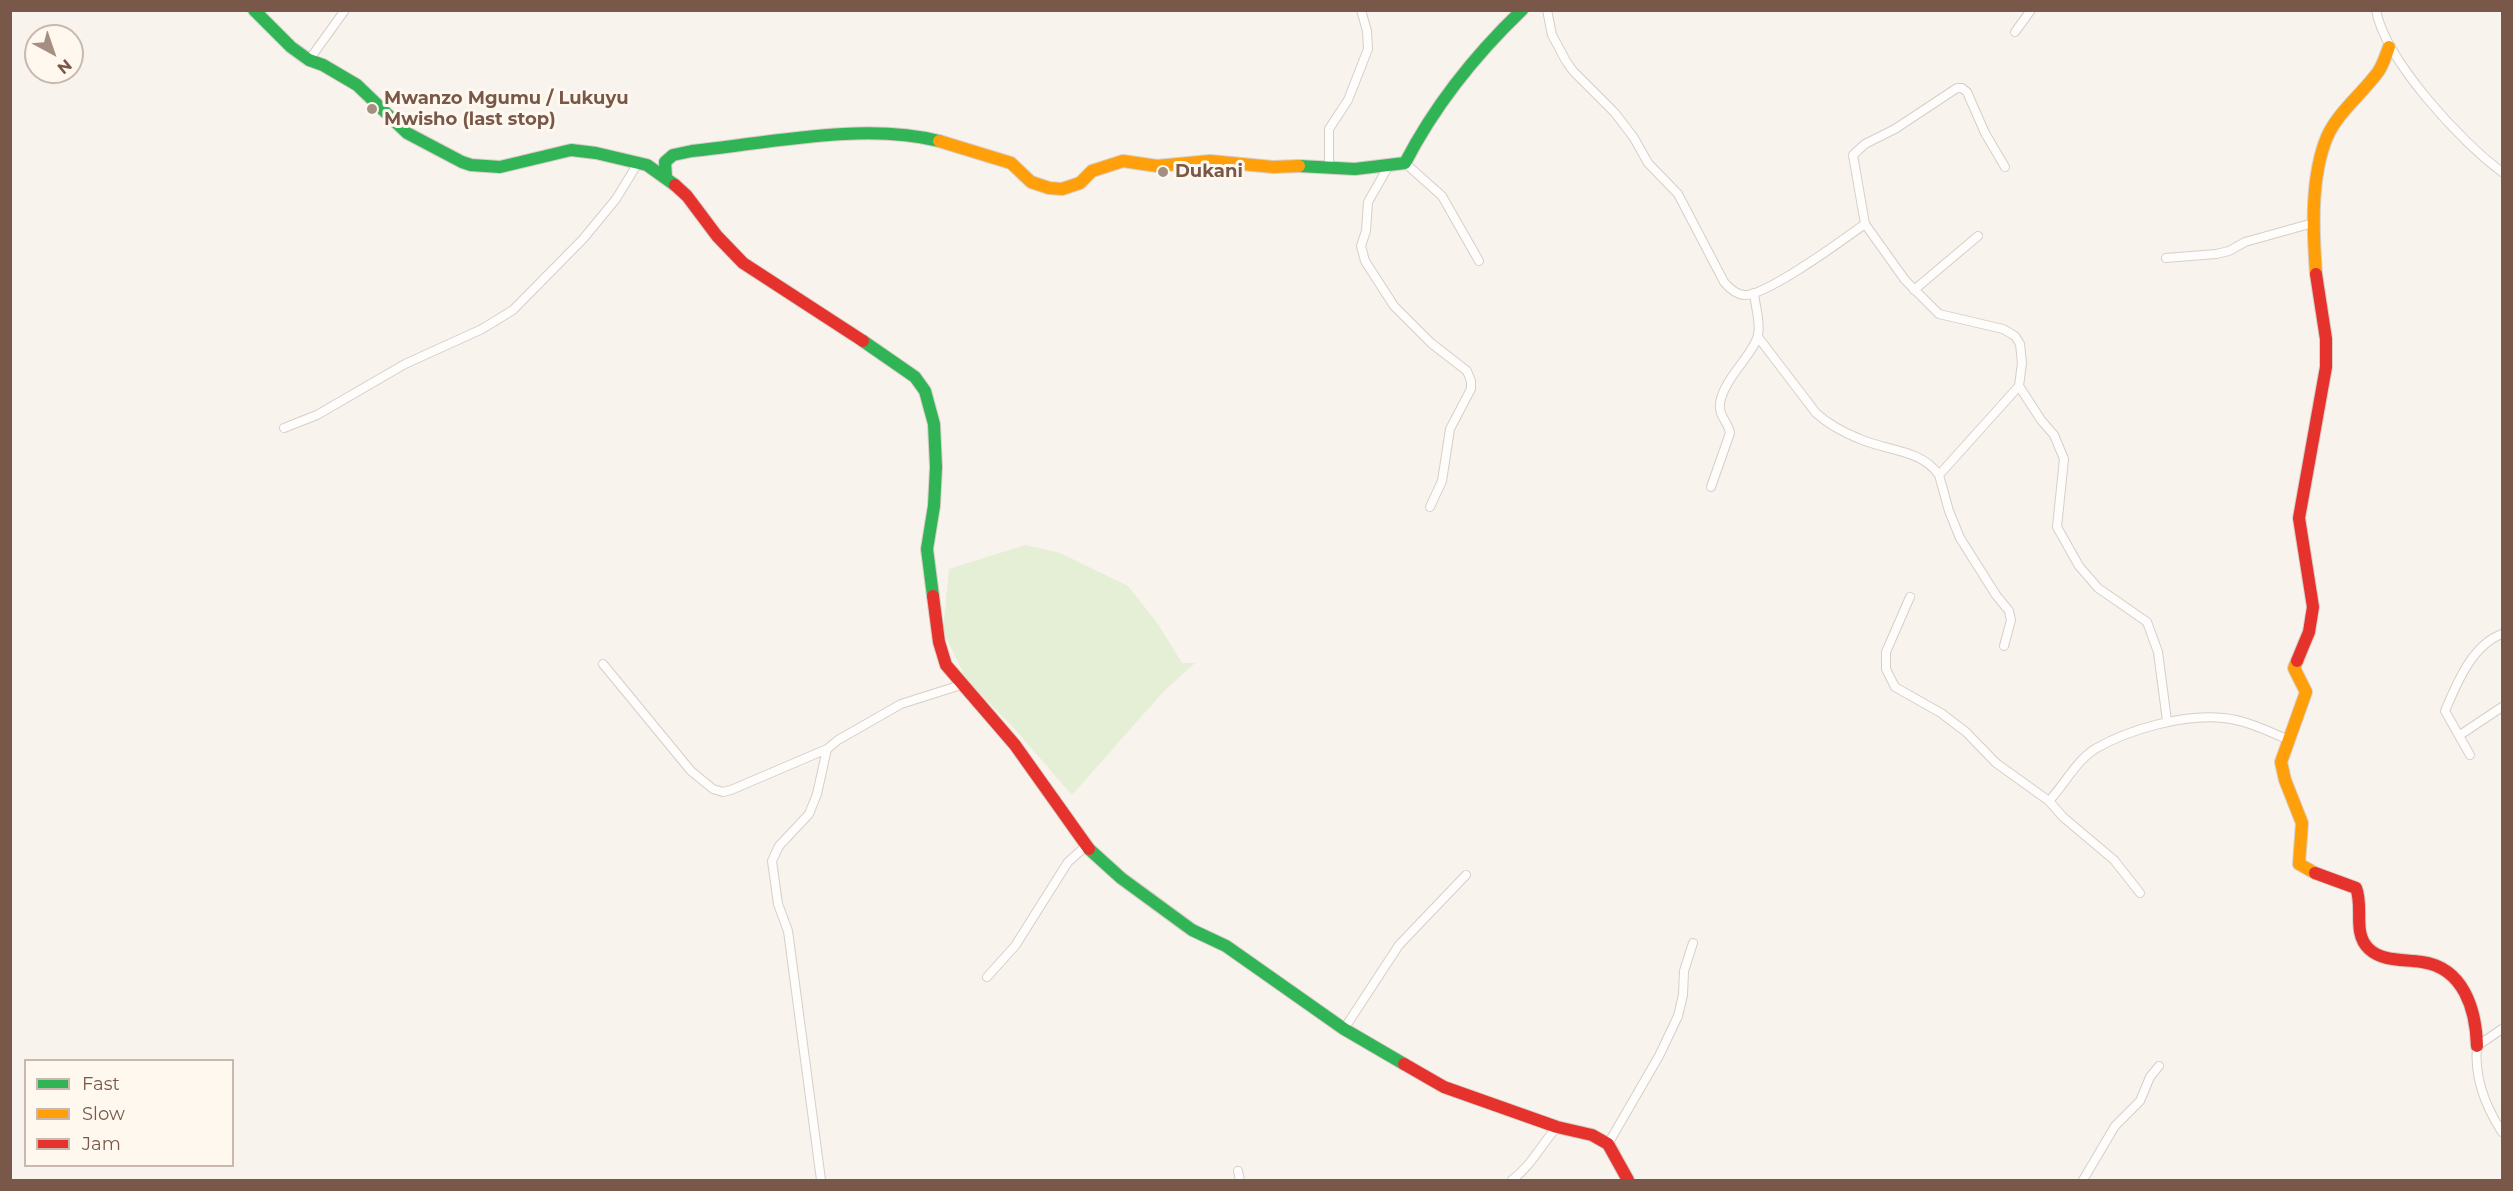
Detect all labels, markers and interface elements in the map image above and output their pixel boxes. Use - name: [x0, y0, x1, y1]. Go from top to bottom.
- north arrow: [24, 24, 84, 84]
- text: N: [54, 55, 76, 78]
- place label: Mwanzo Mgumu / Lukuyu Mwisho (last stop): [384, 88, 629, 130]
- marker: Mwanzo Mgumu / Lukuyu Mwisho (last stop): [365, 102, 379, 116]
- place label: Dukani: [1175, 161, 1243, 183]
- marker: Dukani: [1156, 165, 1170, 179]
- legend: [24, 1059, 234, 1167]
- text: Fast: [82, 1073, 120, 1095]
- text: Slow: [82, 1103, 125, 1125]
- text: Jam: [82, 1133, 121, 1155]

